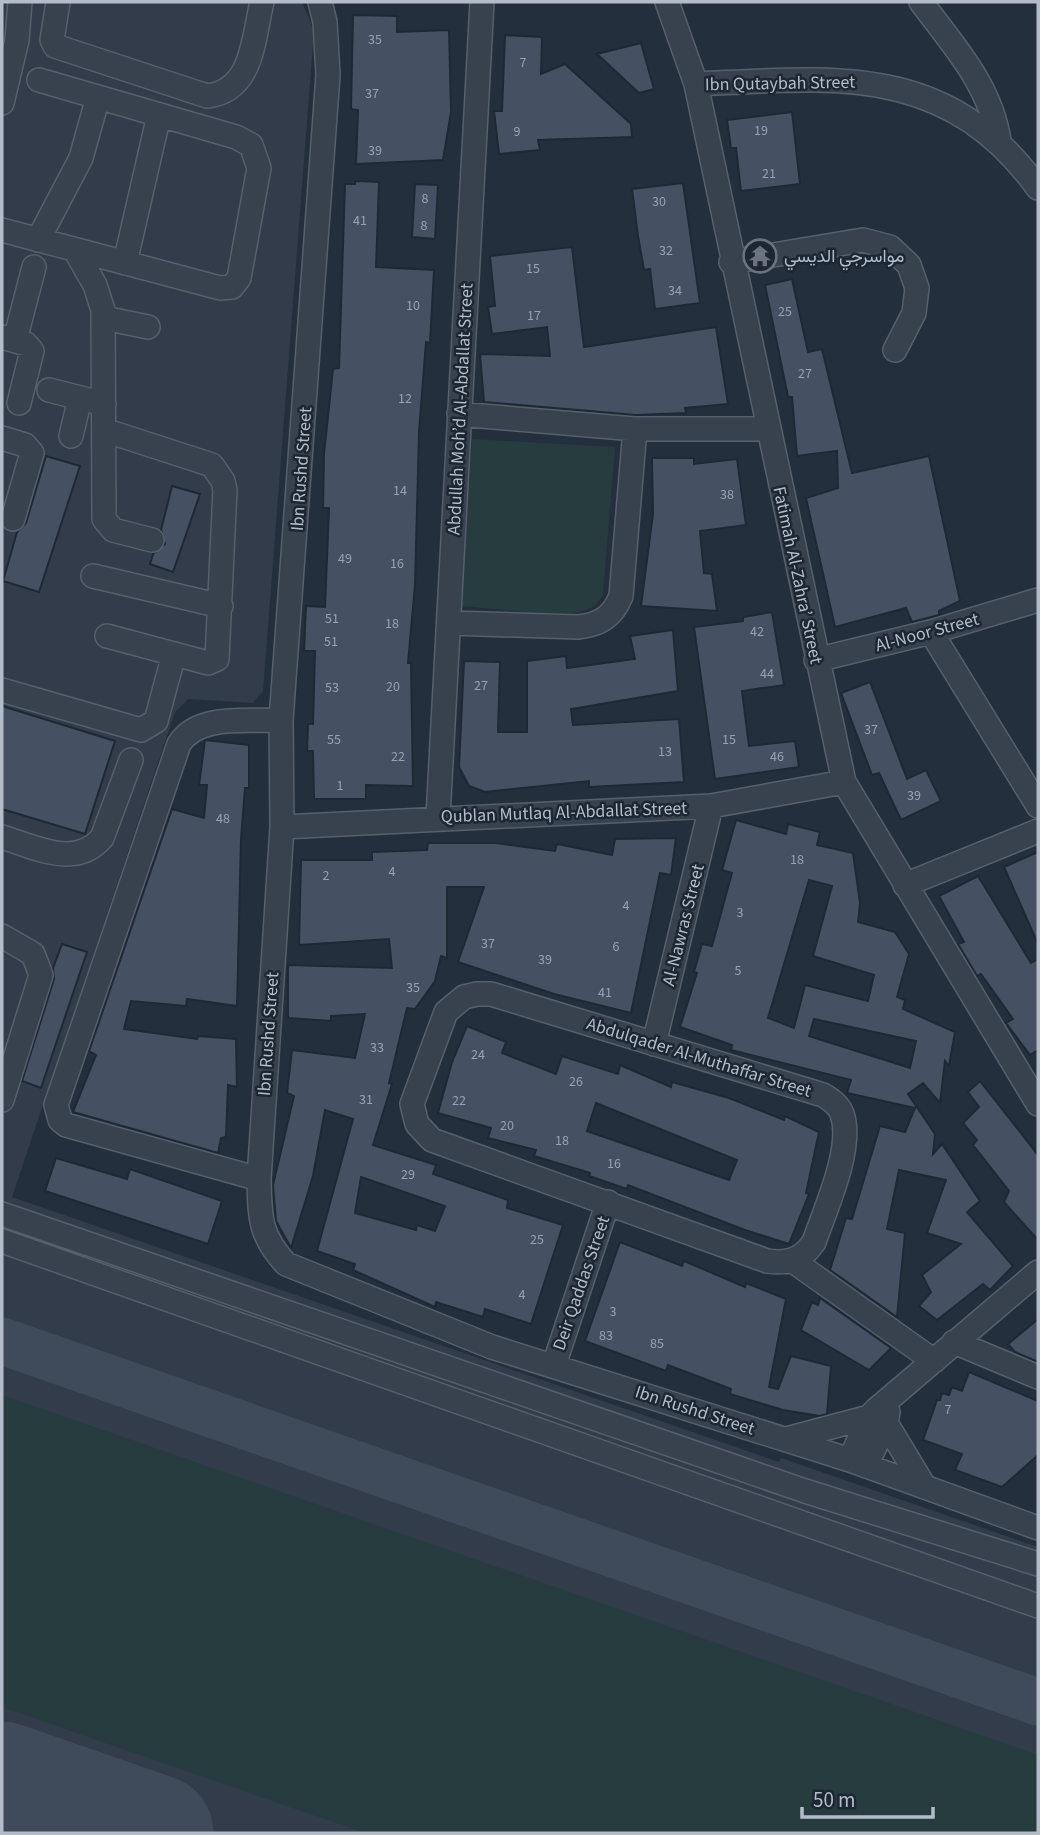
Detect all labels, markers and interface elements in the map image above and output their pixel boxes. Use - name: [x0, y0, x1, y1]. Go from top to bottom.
- house number: 35: [368, 30, 382, 50]
- house number: 7: [520, 53, 527, 73]
- street label: Ibn Qutaybah Street: [705, 70, 855, 97]
- house number: 37: [365, 84, 379, 104]
- house number: 19: [754, 121, 768, 141]
- house number: 9: [514, 122, 521, 142]
- house number: 39: [368, 141, 382, 161]
- house number: 21: [762, 164, 776, 184]
- house number: 8: [422, 189, 429, 209]
- house number: 30: [652, 192, 666, 212]
- house number: 41: [353, 211, 367, 231]
- house number: 8: [421, 216, 428, 236]
- temple icon: مواسرجي الديسي: [741, 237, 779, 275]
- house number: 32: [659, 241, 673, 261]
- place label: مواسرجي الديسي: [784, 244, 904, 271]
- house number: 15: [526, 259, 540, 279]
- house number: 34: [668, 281, 682, 301]
- street label: Abdullah Moh’d Al-Abdallat Street: [441, 282, 480, 536]
- house number: 10: [406, 296, 420, 316]
- house number: 25: [778, 302, 792, 322]
- house number: 17: [527, 306, 541, 326]
- house number: 27: [798, 364, 812, 384]
- house number: 12: [398, 389, 412, 409]
- street label: Ibn Rushd Street: [285, 406, 318, 532]
- house number: 14: [393, 481, 407, 501]
- street label: Fatimah Al-Zahra’ Street: [767, 484, 829, 666]
- house number: 38: [720, 485, 734, 505]
- house number: 49: [338, 549, 352, 569]
- house number: 16: [390, 554, 404, 574]
- street label: Al-Noor Street: [873, 607, 982, 658]
- house number: 51: [325, 609, 339, 629]
- house number: 18: [385, 614, 399, 634]
- house number: 42: [750, 622, 764, 642]
- house number: 51: [324, 632, 338, 652]
- house number: 44: [760, 664, 774, 684]
- house number: 27: [474, 676, 488, 696]
- house number: 20: [386, 677, 400, 697]
- house number: 53: [325, 678, 339, 698]
- house number: 37: [864, 720, 878, 740]
- house number: 55: [327, 730, 341, 750]
- house number: 15: [722, 730, 736, 750]
- house number: 13: [658, 742, 672, 762]
- house number: 22: [391, 747, 405, 767]
- house number: 46: [770, 747, 784, 767]
- house number: 1: [337, 776, 344, 796]
- house number: 39: [907, 786, 921, 806]
- street label: Qublan Mutlaq Al-Abdallat Street: [440, 796, 688, 829]
- house number: 48: [216, 809, 230, 829]
- house number: 18: [790, 850, 804, 870]
- house number: 4: [389, 862, 396, 882]
- street label: Al-Nawras Street: [656, 862, 711, 989]
- house number: 2: [323, 866, 330, 886]
- house number: 4: [623, 896, 630, 916]
- house number: 3: [737, 903, 744, 923]
- house number: 37: [481, 934, 495, 954]
- house number: 6: [613, 937, 620, 957]
- house number: 39: [538, 950, 552, 970]
- house number: 5: [735, 961, 742, 981]
- street label: Ibn Rushd Street: [252, 971, 285, 1097]
- house number: 35: [406, 978, 420, 998]
- house number: 41: [598, 983, 612, 1003]
- street label: Abdulqader Al-Muthaffar Street: [583, 1011, 814, 1104]
- house number: 33: [370, 1038, 384, 1058]
- house number: 24: [471, 1045, 485, 1065]
- house number: 26: [569, 1072, 583, 1092]
- house number: 31: [359, 1090, 373, 1110]
- house number: 22: [452, 1091, 466, 1111]
- house number: 20: [500, 1116, 514, 1136]
- house number: 18: [555, 1131, 569, 1151]
- house number: 16: [607, 1154, 621, 1174]
- house number: 29: [401, 1165, 415, 1185]
- street label: Deir Qaddas Street: [547, 1213, 616, 1354]
- house number: 25: [530, 1230, 544, 1250]
- house number: 4: [519, 1285, 526, 1305]
- house number: 3: [610, 1302, 617, 1322]
- house number: 83: [599, 1326, 613, 1346]
- house number: 85: [650, 1334, 664, 1354]
- street label: Ibn Rushd Street: [632, 1379, 758, 1442]
- house number: 7: [945, 1400, 952, 1420]
- scale bar: [802, 1776, 933, 1820]
- text: 50 m: [813, 1785, 855, 1815]

